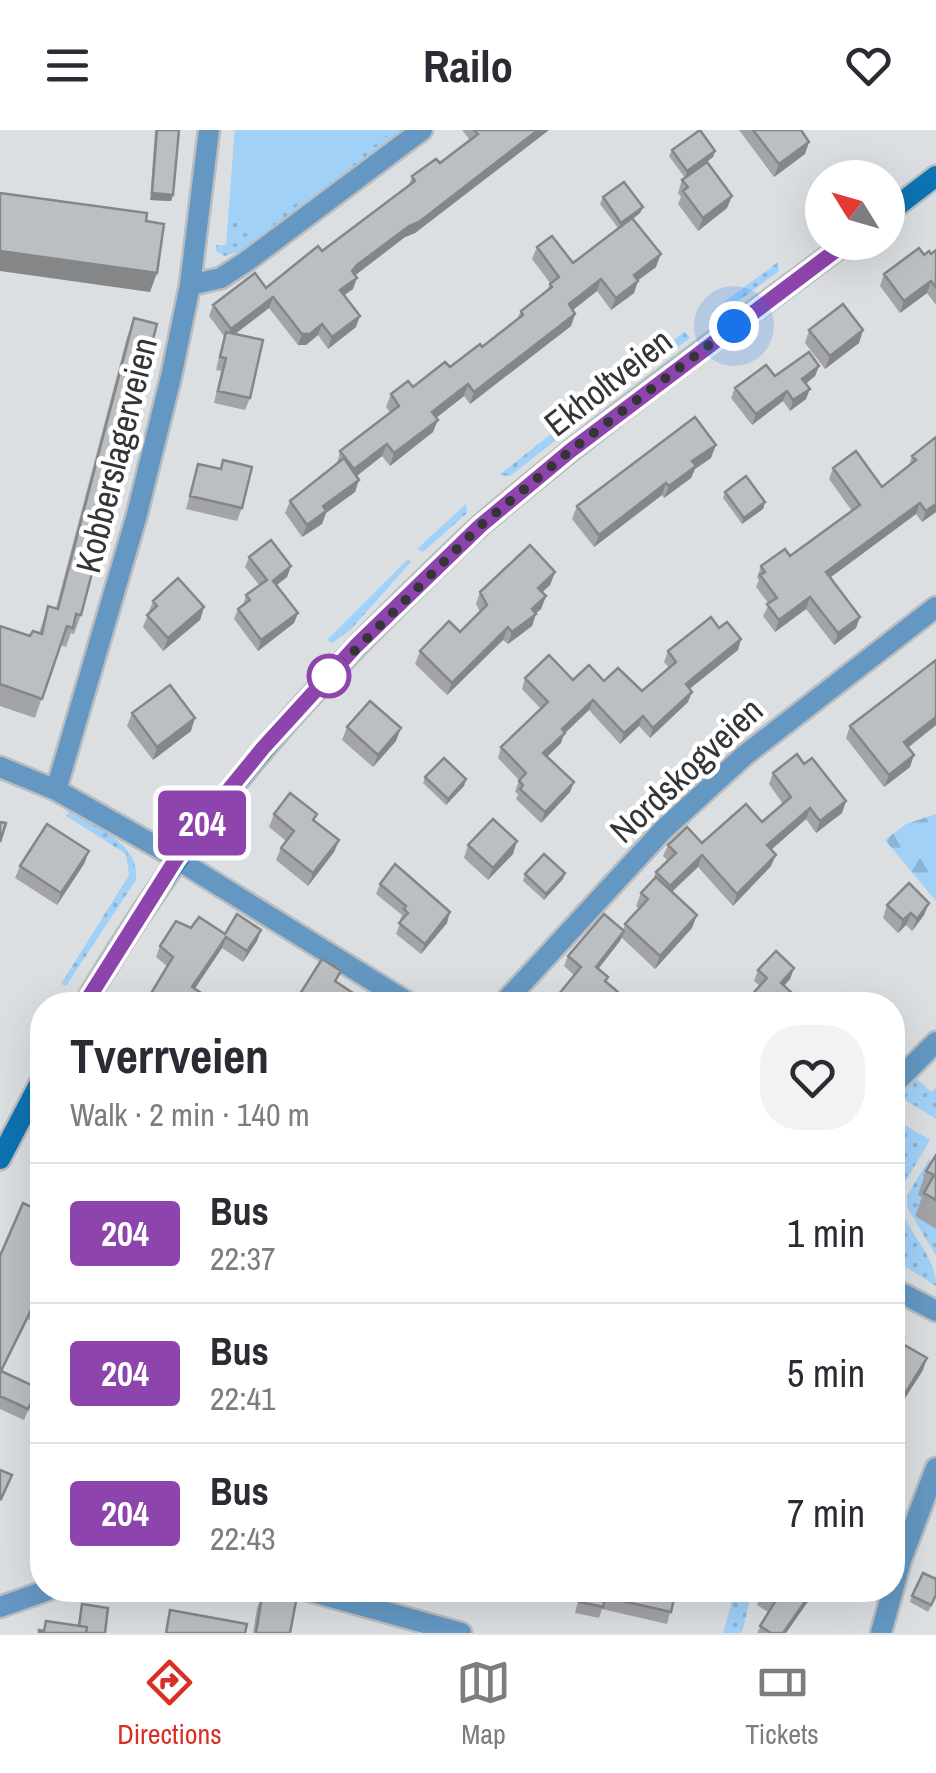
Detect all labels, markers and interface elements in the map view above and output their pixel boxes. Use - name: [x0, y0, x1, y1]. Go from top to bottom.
- text: Railo: [423, 35, 513, 96]
- icon: menu: [40, 38, 95, 93]
- icon: heart: [841, 38, 896, 93]
- north arrow: [805, 160, 905, 260]
- map controls: [805, 160, 905, 260]
- your location: [709, 301, 759, 351]
- street label: Ekholtveien: [534, 317, 682, 447]
- street label: Kobberslagerveien: [64, 332, 168, 578]
- unlabelled marker: [308, 655, 350, 697]
- street label: Nordskogveien: [599, 687, 773, 853]
- line badge: 204: [144, 790, 260, 856]
- text: 204: [178, 800, 226, 847]
- text: Tverrveien: [70, 1023, 269, 1088]
- button: heart: [760, 1025, 865, 1130]
- text: Walk · 2 min · 140 m: [70, 1093, 310, 1136]
- text: Bus: [210, 1186, 269, 1237]
- text: 1 min: [787, 1208, 865, 1259]
- text: 204: [101, 1210, 149, 1257]
- text: 22:37: [210, 1237, 276, 1280]
- text: Bus: [210, 1326, 269, 1377]
- text: 5 min: [787, 1348, 865, 1399]
- text: 204: [101, 1350, 149, 1397]
- text: 22:41: [210, 1377, 276, 1420]
- text: Bus: [210, 1466, 269, 1517]
- text: 7 min: [787, 1488, 865, 1539]
- text: 204: [101, 1490, 149, 1537]
- text: 22:43: [210, 1517, 276, 1560]
- tab: Directions: [117, 1655, 222, 1753]
- tab: Map: [456, 1655, 511, 1753]
- tab: Tickets: [745, 1655, 819, 1753]

